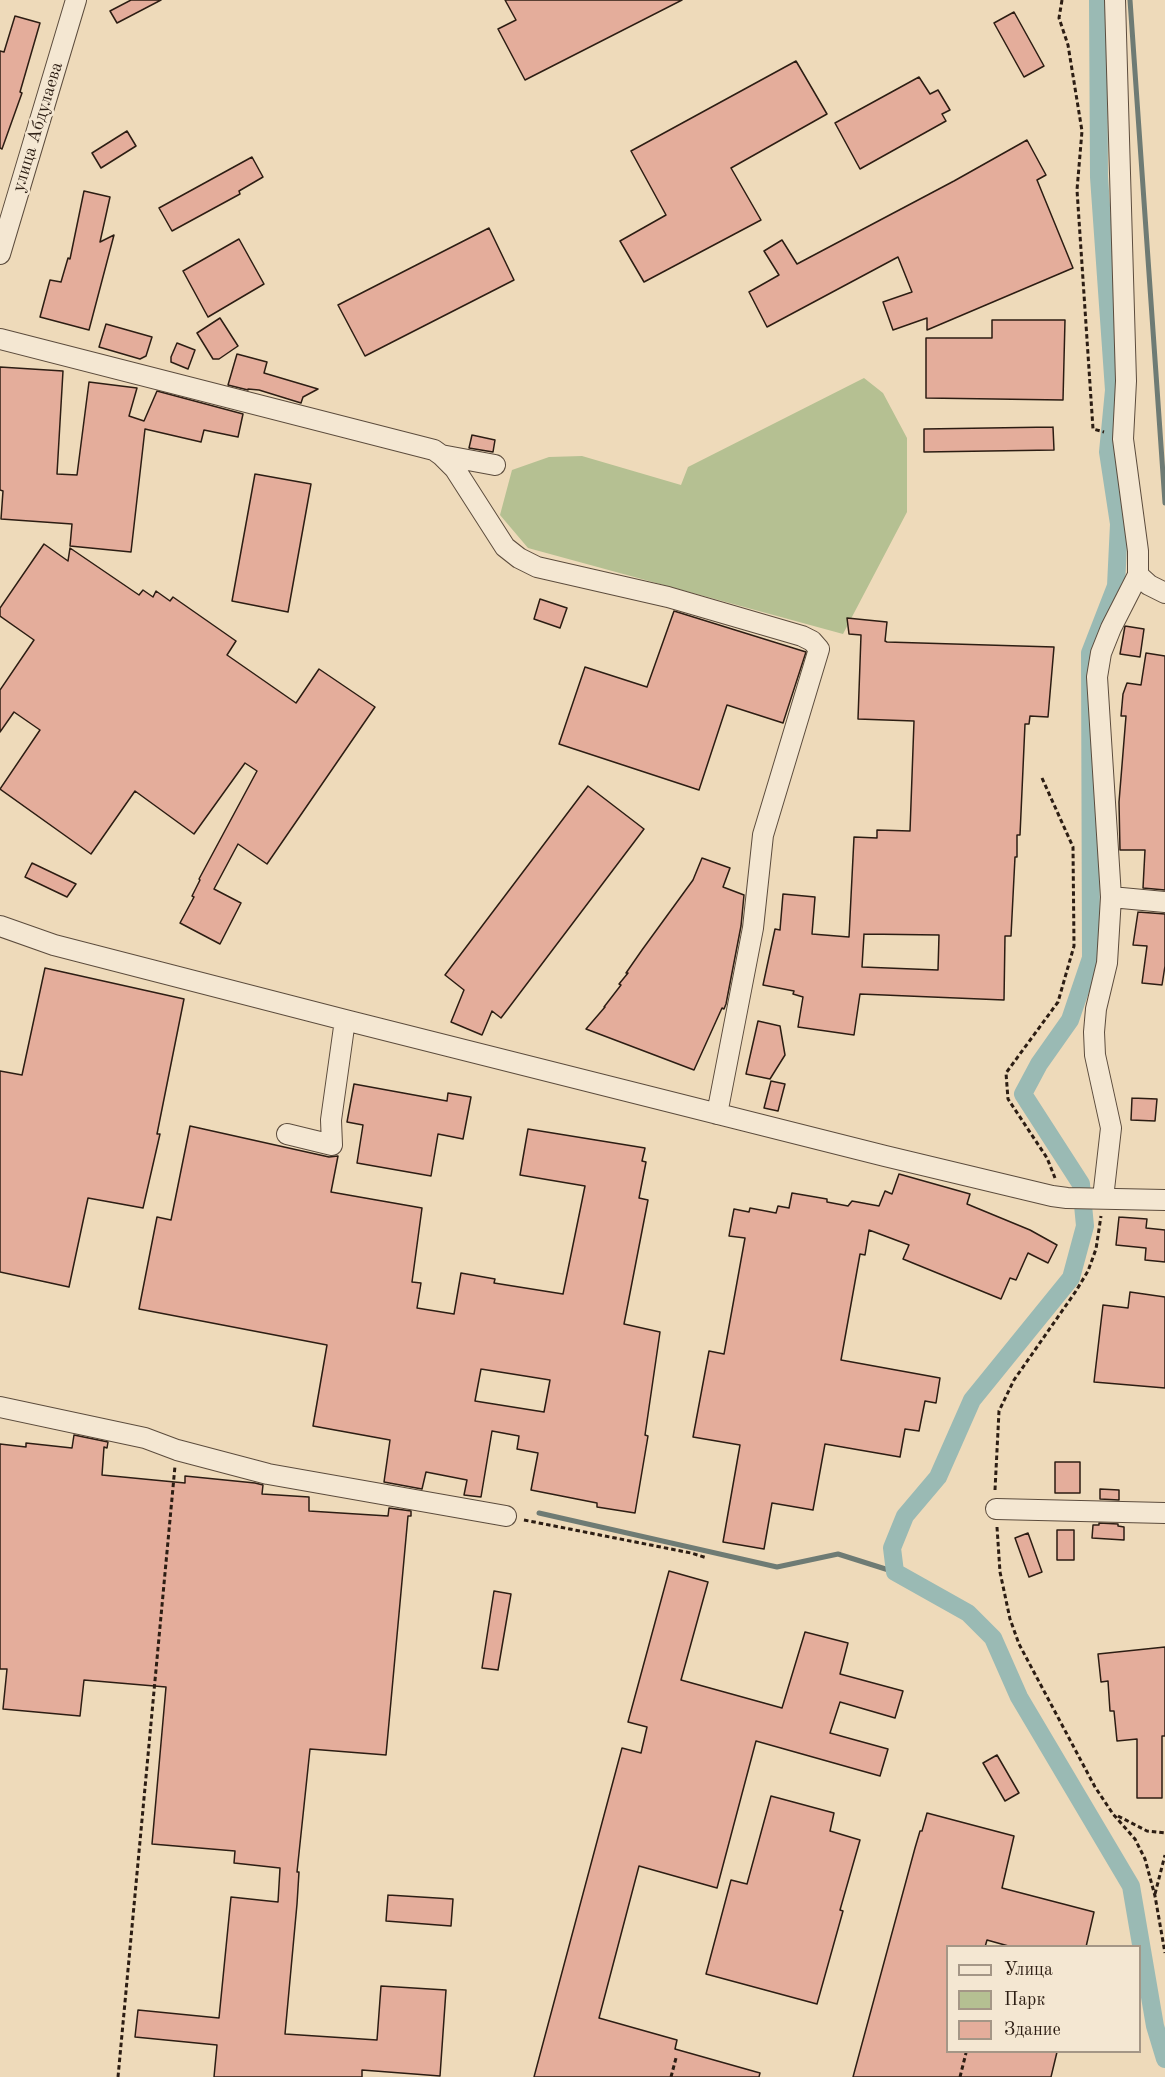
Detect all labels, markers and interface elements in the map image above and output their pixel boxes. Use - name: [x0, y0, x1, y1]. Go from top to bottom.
- street label: улица Абдулаева: [8, 59, 68, 195]
- legend: [946, 1945, 1141, 2053]
- text: Улица: [1004, 1961, 1053, 1979]
- text: Парк: [1004, 1991, 1045, 2009]
- text: Здание: [1004, 2021, 1061, 2039]

